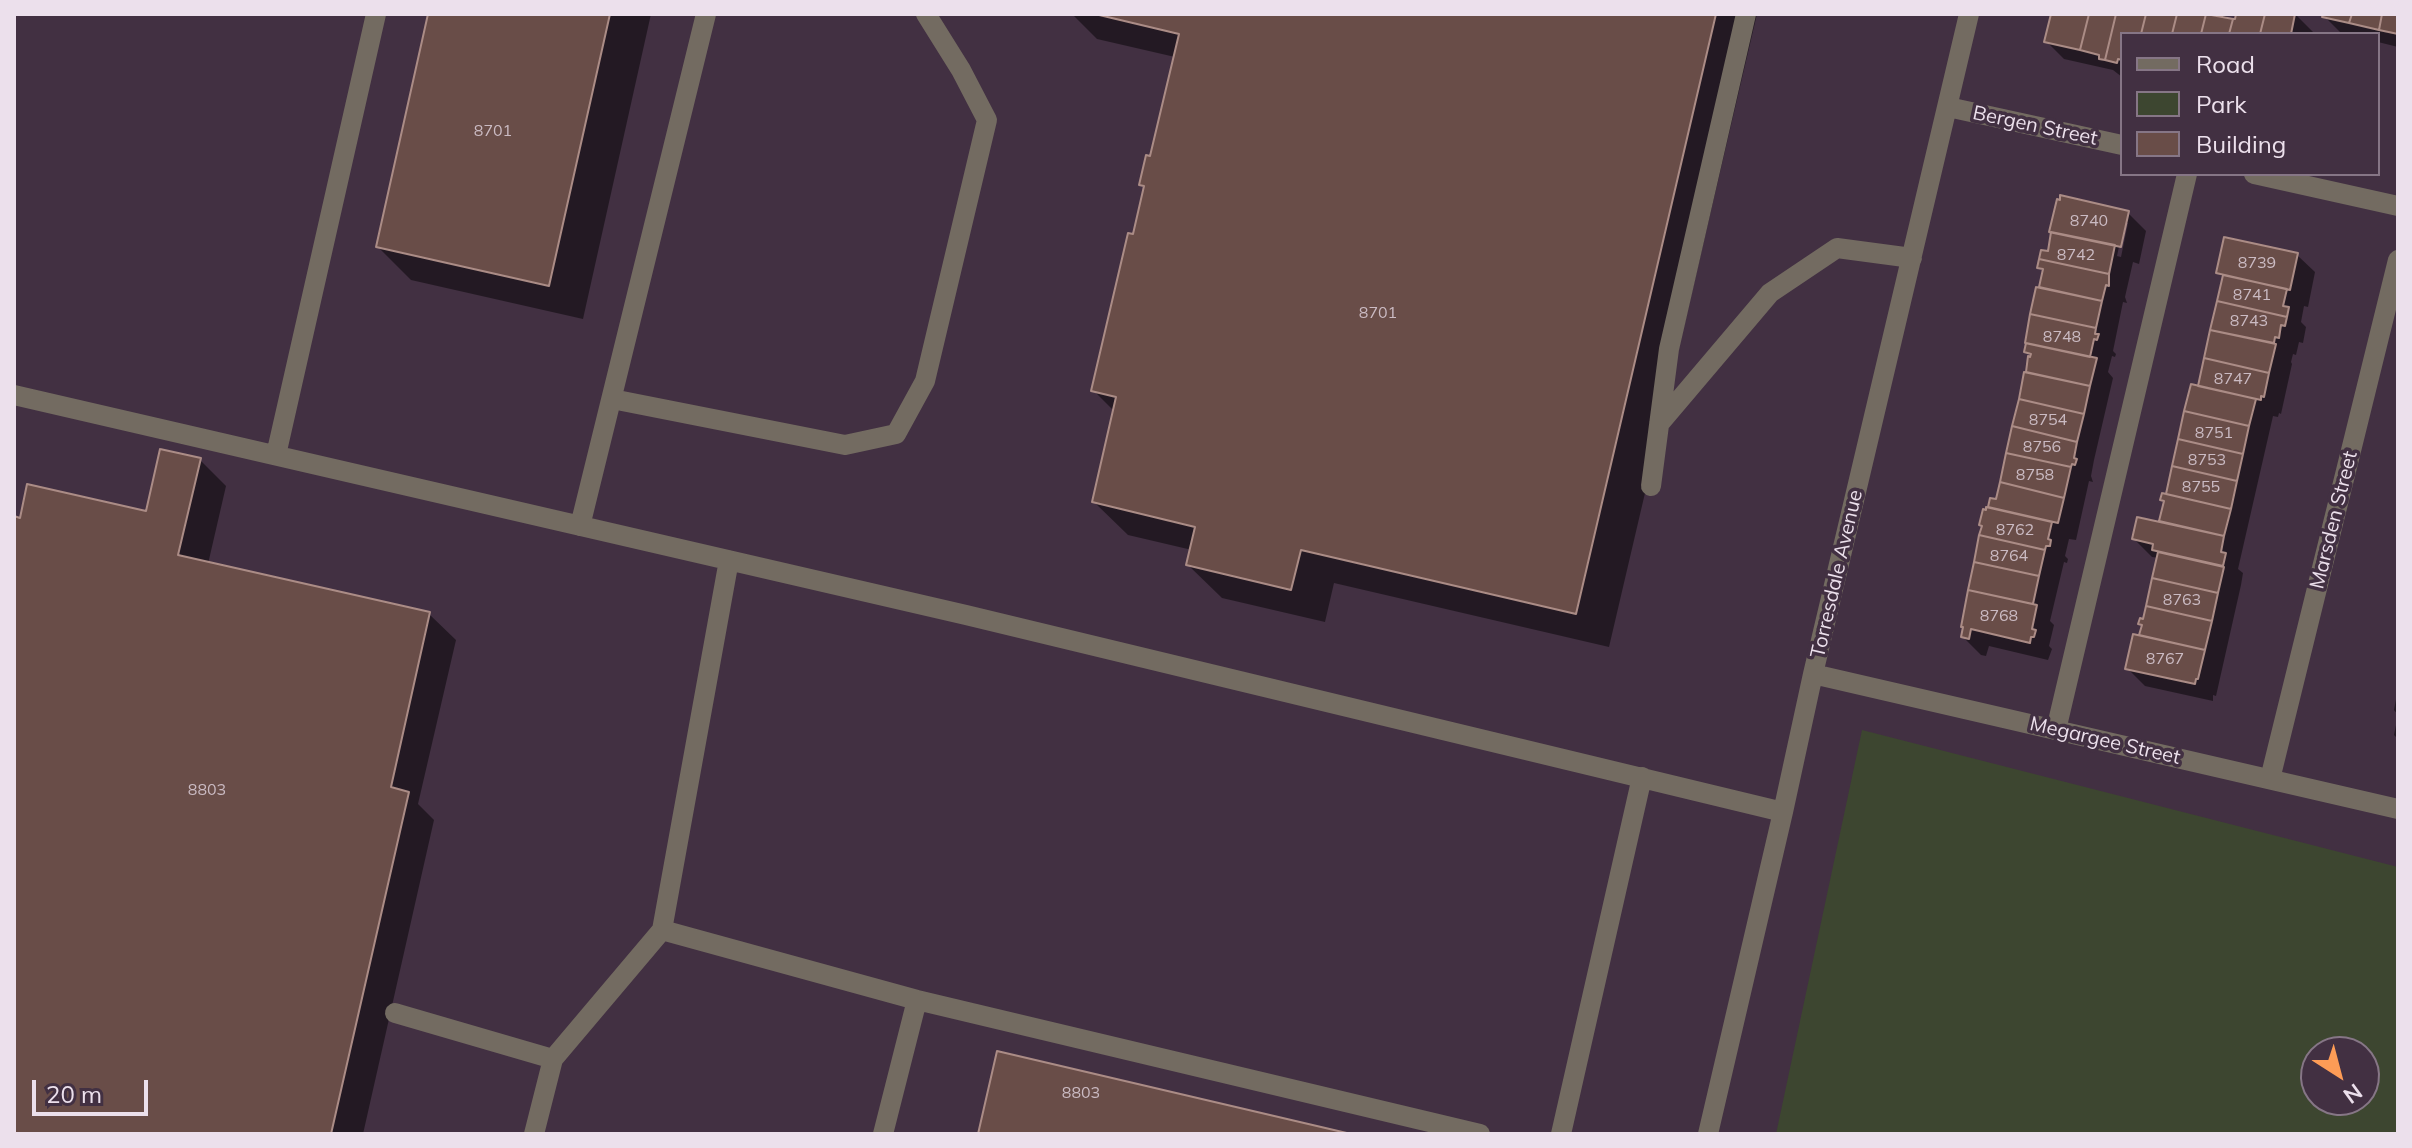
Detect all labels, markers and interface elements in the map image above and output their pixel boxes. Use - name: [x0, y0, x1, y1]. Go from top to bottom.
- legend: [2120, 32, 2380, 176]
- text: Road: [2196, 49, 2255, 79]
- text: Park: [2196, 89, 2247, 119]
- street label: Bergen Street: [1970, 101, 2100, 151]
- house number: 8701: [474, 121, 512, 141]
- text: Building: [2196, 129, 2286, 159]
- house number: 8740: [2070, 211, 2108, 231]
- house number: 8742: [2057, 245, 2095, 265]
- house number: 8739: [2238, 253, 2276, 273]
- house number: 8741: [2233, 285, 2271, 305]
- house number: 8701: [1359, 303, 1397, 323]
- house number: 8743: [2230, 311, 2268, 331]
- house number: 8748: [2043, 327, 2081, 347]
- house number: 8747: [2214, 369, 2252, 389]
- house number: 8754: [2029, 410, 2067, 430]
- house number: 8751: [2195, 423, 2233, 443]
- house number: 8756: [2023, 437, 2061, 457]
- street label: Marsden Street: [2305, 449, 2363, 591]
- house number: 8753: [2188, 450, 2226, 470]
- house number: 8758: [2016, 465, 2054, 485]
- house number: 8755: [2182, 477, 2220, 497]
- street label: Torresdale Avenue: [1806, 488, 1868, 660]
- house number: 8762: [1996, 520, 2034, 540]
- house number: 8764: [1990, 546, 2028, 566]
- house number: 8763: [2163, 590, 2201, 610]
- house number: 8768: [1980, 606, 2018, 626]
- house number: 8767: [2146, 649, 2184, 669]
- street label: Megargee Street: [2027, 712, 2183, 770]
- house number: 8803: [188, 780, 226, 800]
- north arrow: [2300, 1036, 2380, 1116]
- scale bar: [36, 1064, 152, 1114]
- text: N: [2338, 1078, 2368, 1110]
- text: 20 m: [46, 1079, 102, 1109]
- house number: 8803: [1062, 1083, 1100, 1103]

